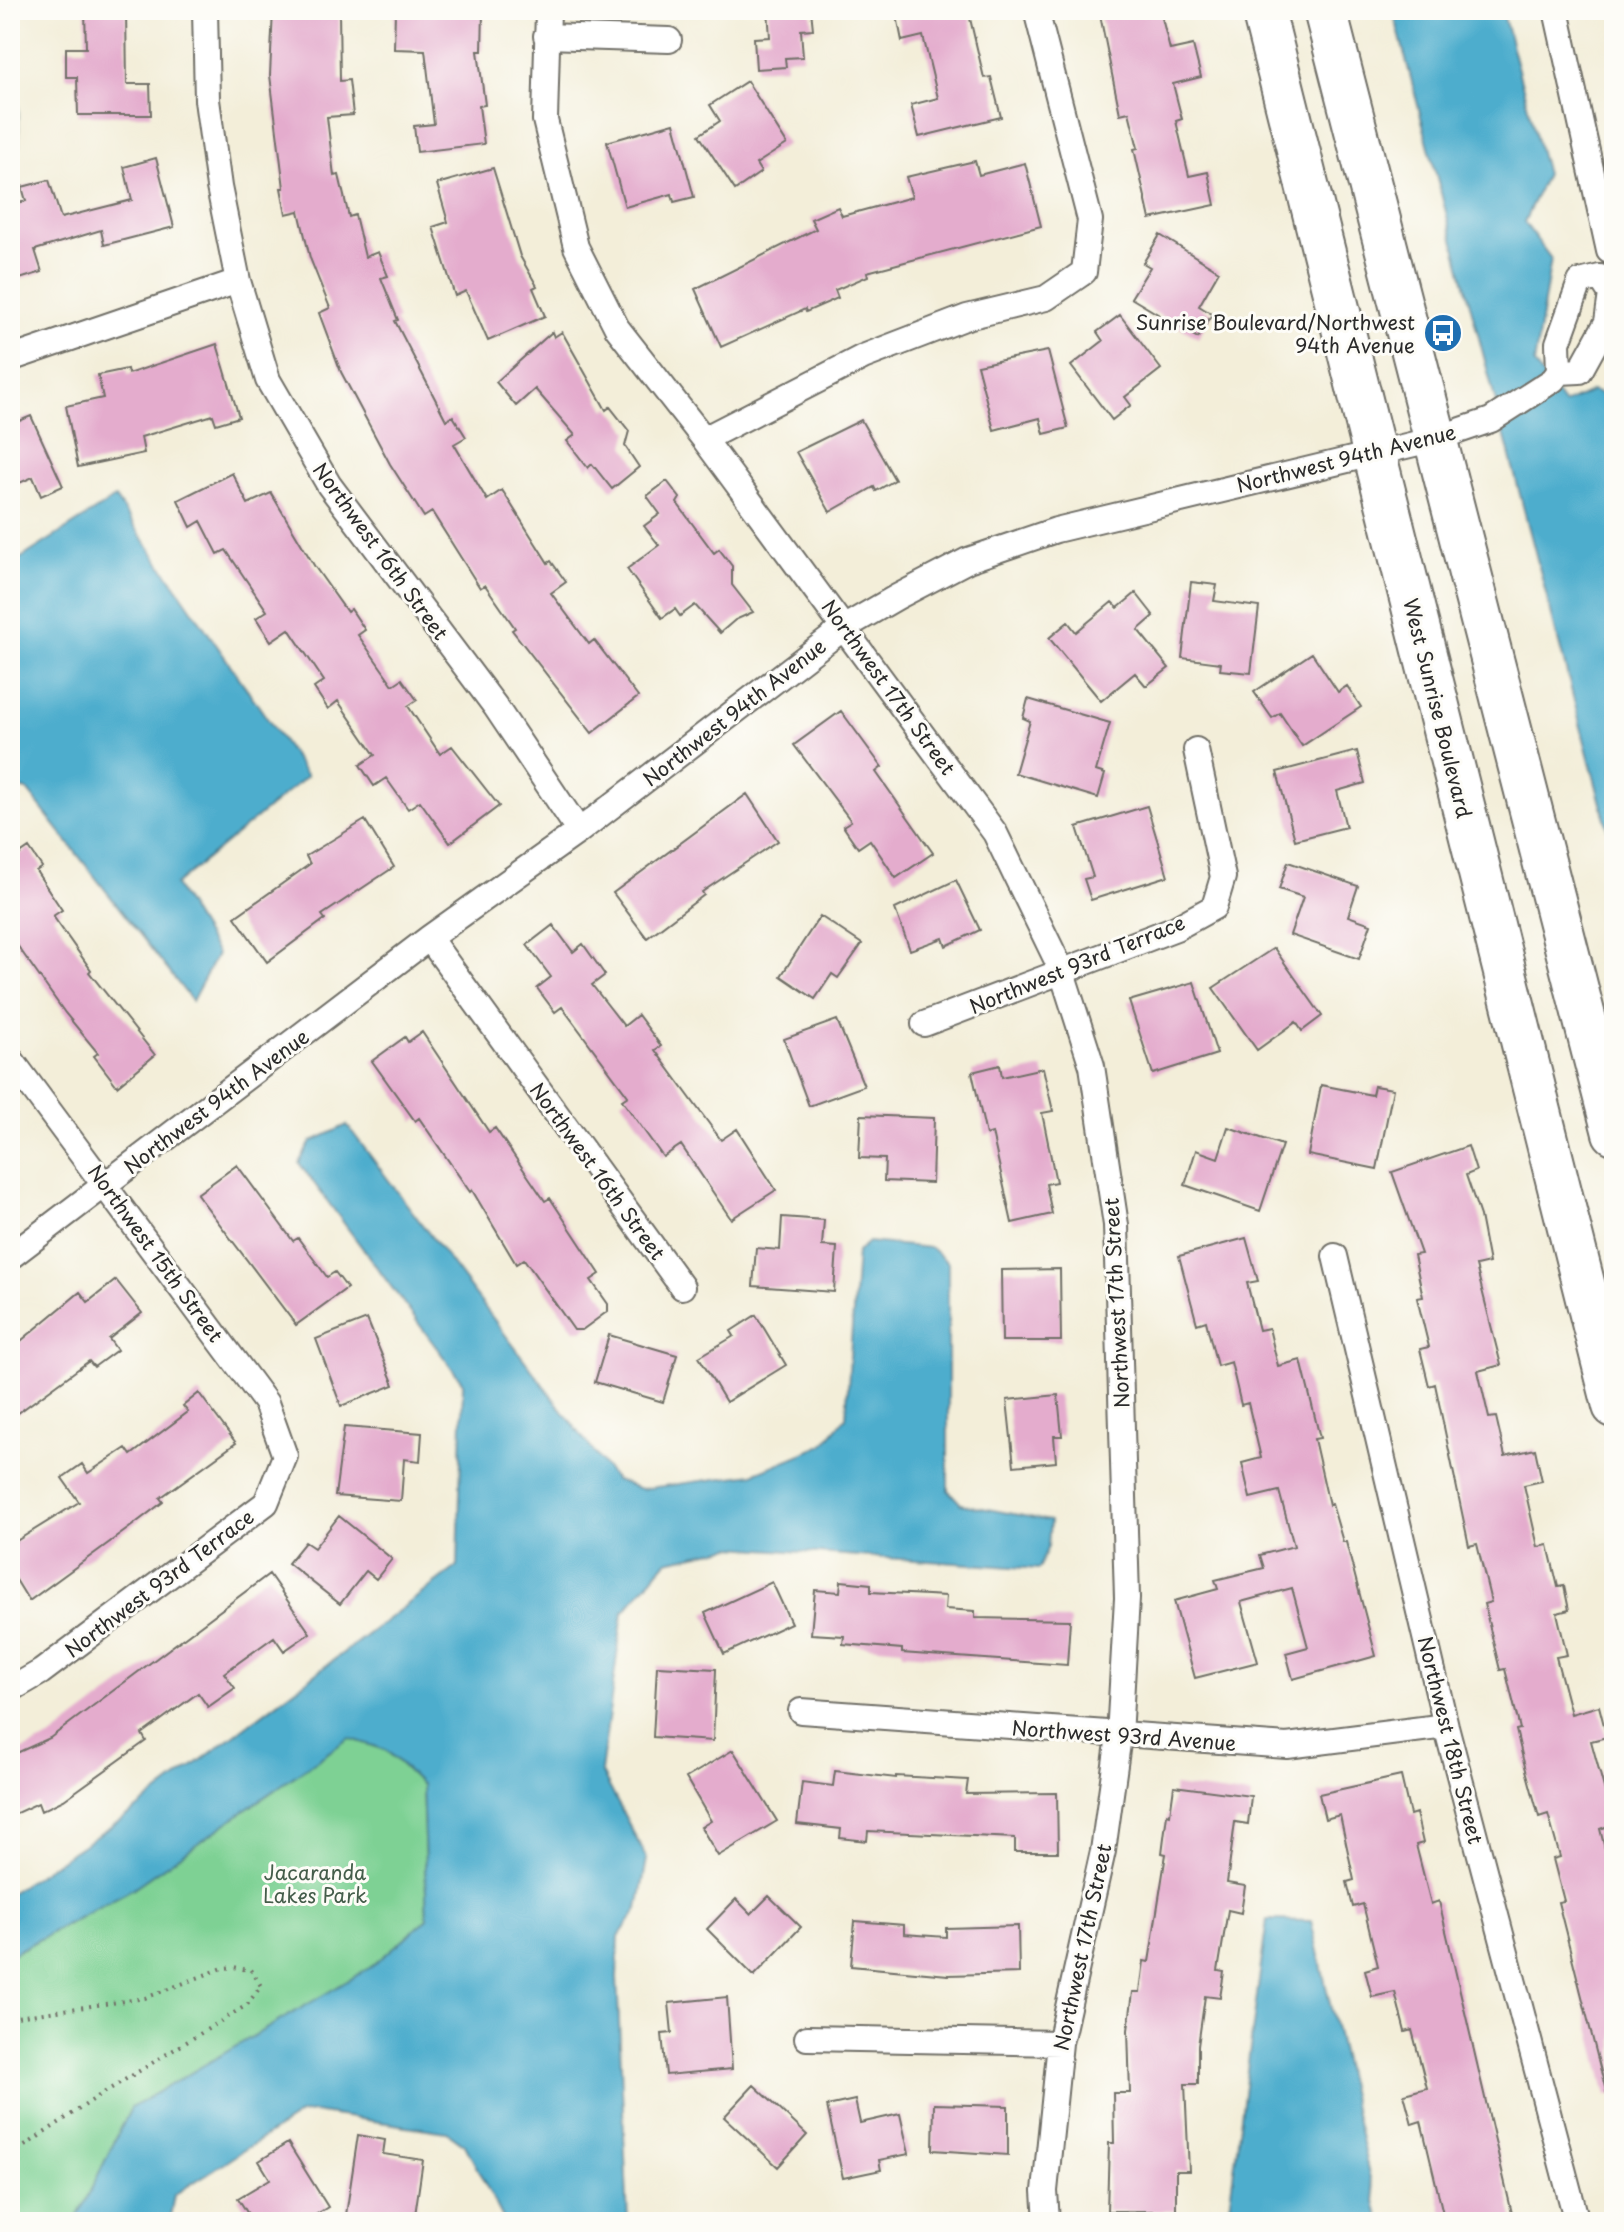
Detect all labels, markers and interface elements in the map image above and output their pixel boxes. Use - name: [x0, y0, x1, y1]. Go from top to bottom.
- place label: Sunrise Boulevard/Northwest 94th Avenue: [1136, 307, 1415, 360]
- bus stop icon: Sunrise Boulevard/Northwest 94th Avenue: [1422, 312, 1464, 354]
- street label: Northwest 94th Avenue: [1233, 416, 1459, 500]
- street label: Northwest 16th Street: [306, 456, 456, 646]
- street label: Northwest 17th Street: [815, 593, 963, 781]
- street label: West Sunrise Boulevard: [1396, 595, 1480, 821]
- street label: Northwest 94th Avenue: [636, 631, 832, 793]
- street label: Northwest 93rd Terrace: [965, 907, 1189, 1021]
- street label: Northwest 94th Avenue: [117, 1021, 315, 1181]
- street label: Northwest 16th Street: [523, 1076, 673, 1266]
- street label: Northwest 15th Street: [81, 1158, 231, 1348]
- street label: Northwest 17th Street: [1096, 1197, 1136, 1409]
- street label: Northwest 93rd Terrace: [58, 1502, 260, 1664]
- street label: Northwest 18th Street: [1411, 1633, 1491, 1847]
- street label: Northwest 93rd Avenue: [1011, 1712, 1237, 1758]
- street label: Northwest 17th Street: [1045, 1841, 1119, 2053]
- park label: Jacaranda Lakes Park: [263, 1857, 367, 1910]

